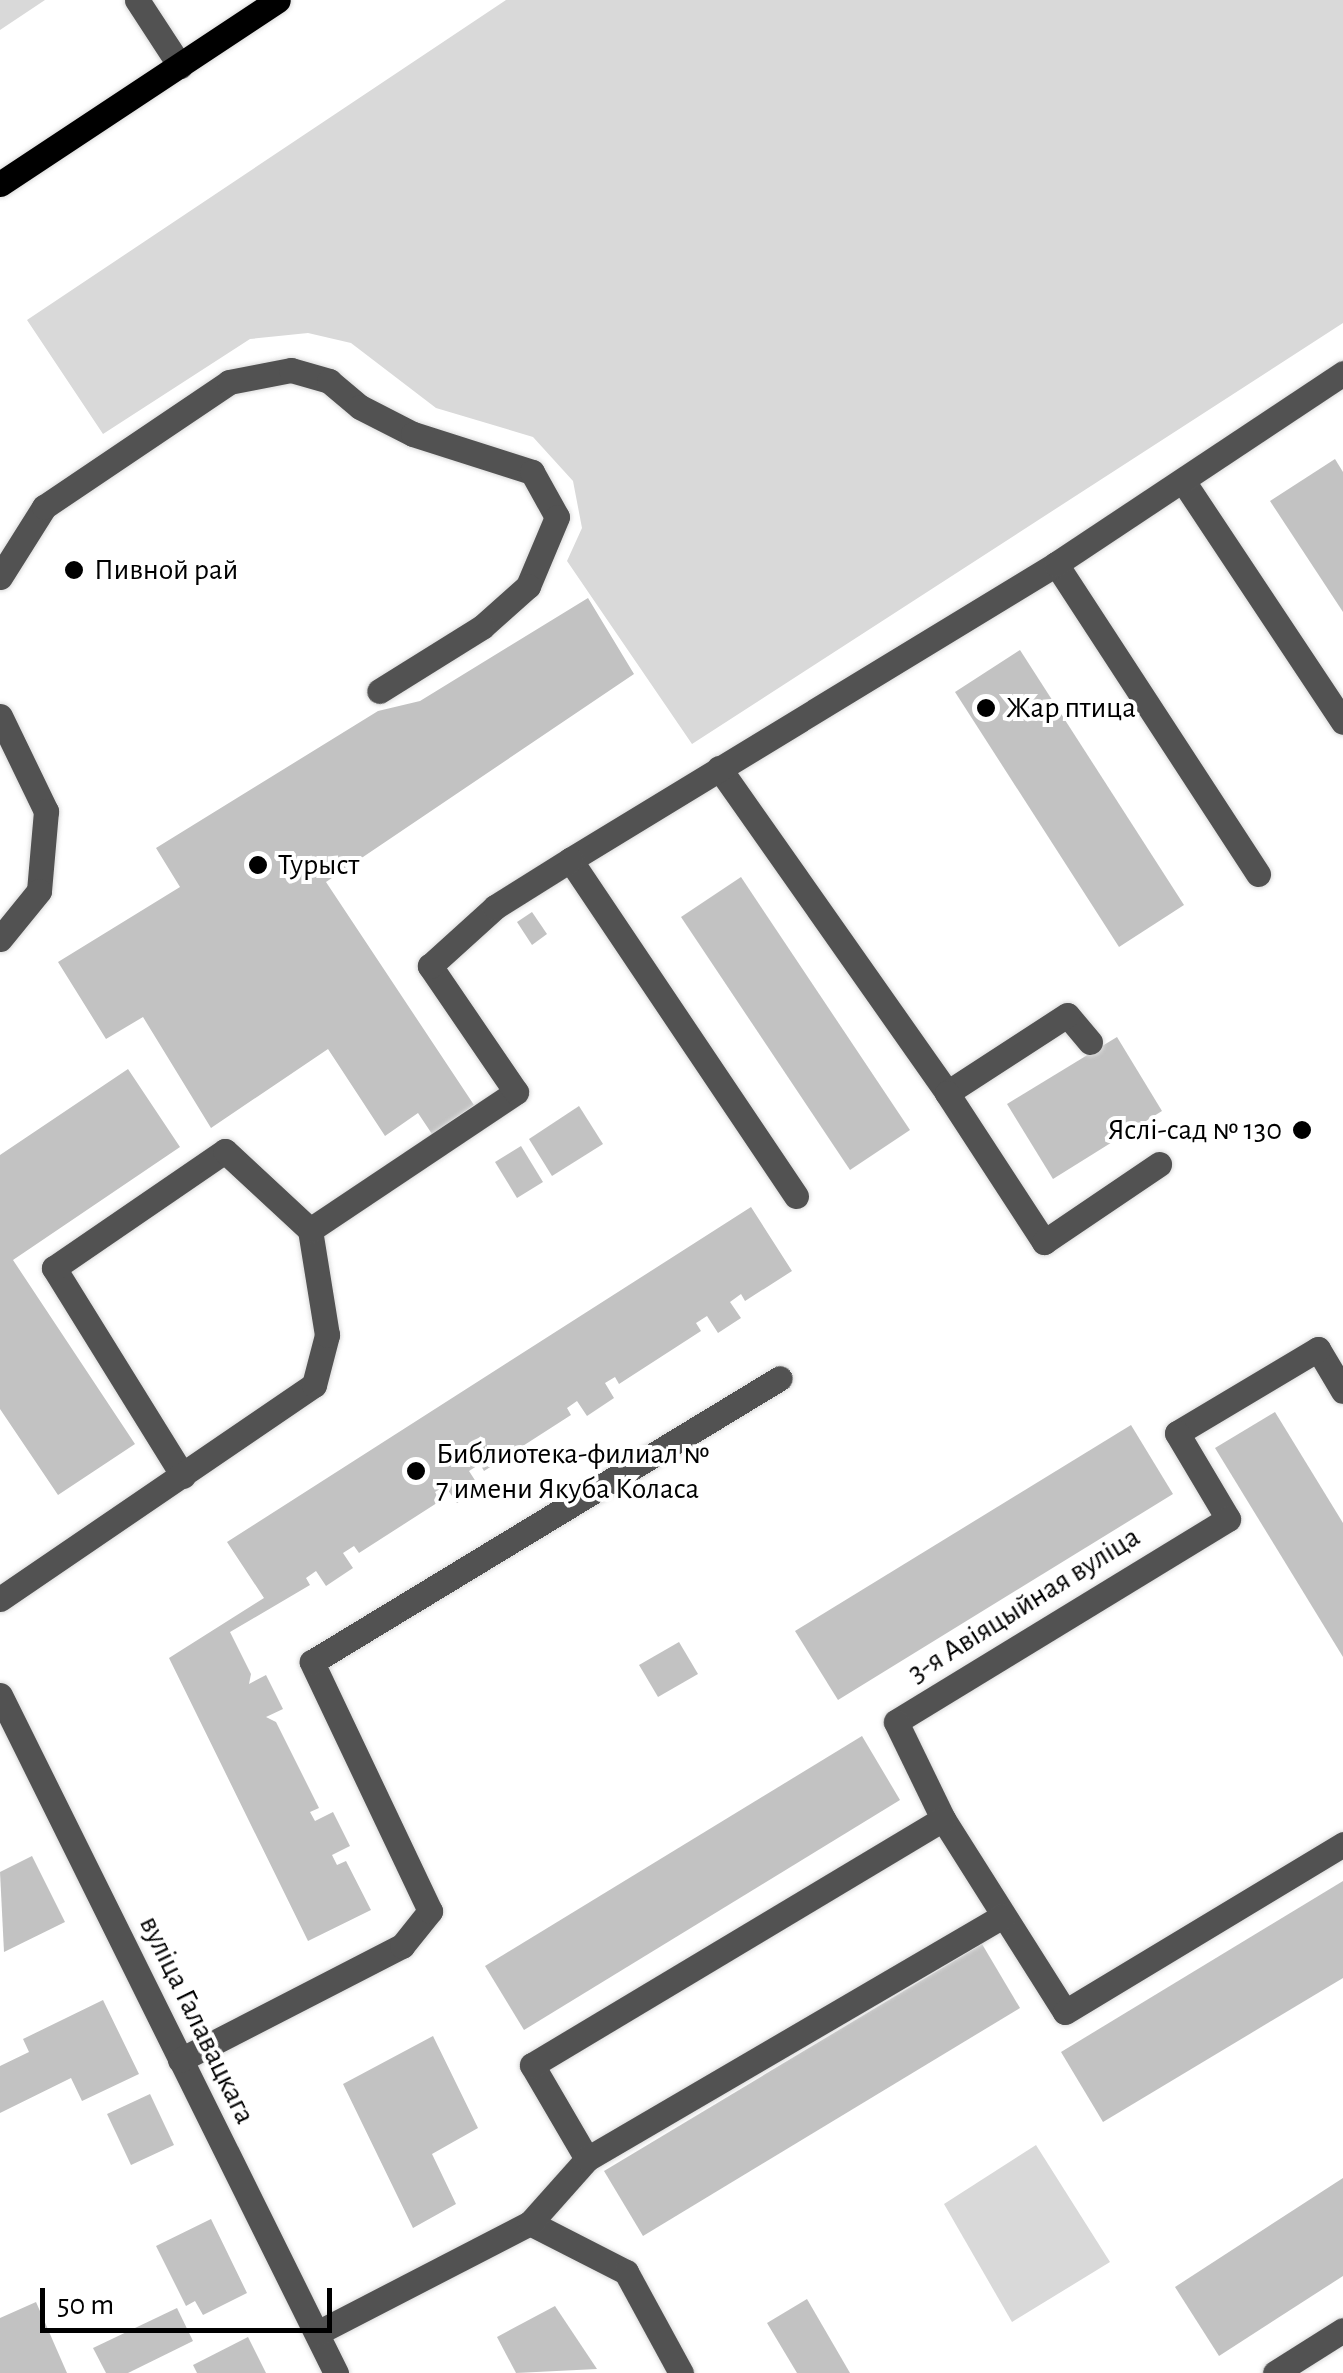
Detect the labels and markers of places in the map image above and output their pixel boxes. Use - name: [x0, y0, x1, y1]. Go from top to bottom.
- place label: Пивной рай: [94, 552, 238, 588]
- marker: Пивной рай: [63, 559, 85, 581]
- place label: Жар птица: [1006, 690, 1136, 726]
- marker: Жар птица: [975, 697, 997, 719]
- place label: Турыст: [278, 847, 359, 883]
- marker: Турыст: [247, 854, 269, 876]
- place label: Яслі-сад № 130: [1108, 1112, 1282, 1148]
- marker: Яслі-сад № 130: [1291, 1119, 1313, 1141]
- place label: Библиотека-филиал № 7 имени Якуба Коласа: [436, 1436, 709, 1506]
- marker: Библиотека-филиал № 7 имени Якуба Коласа: [405, 1460, 427, 1482]

